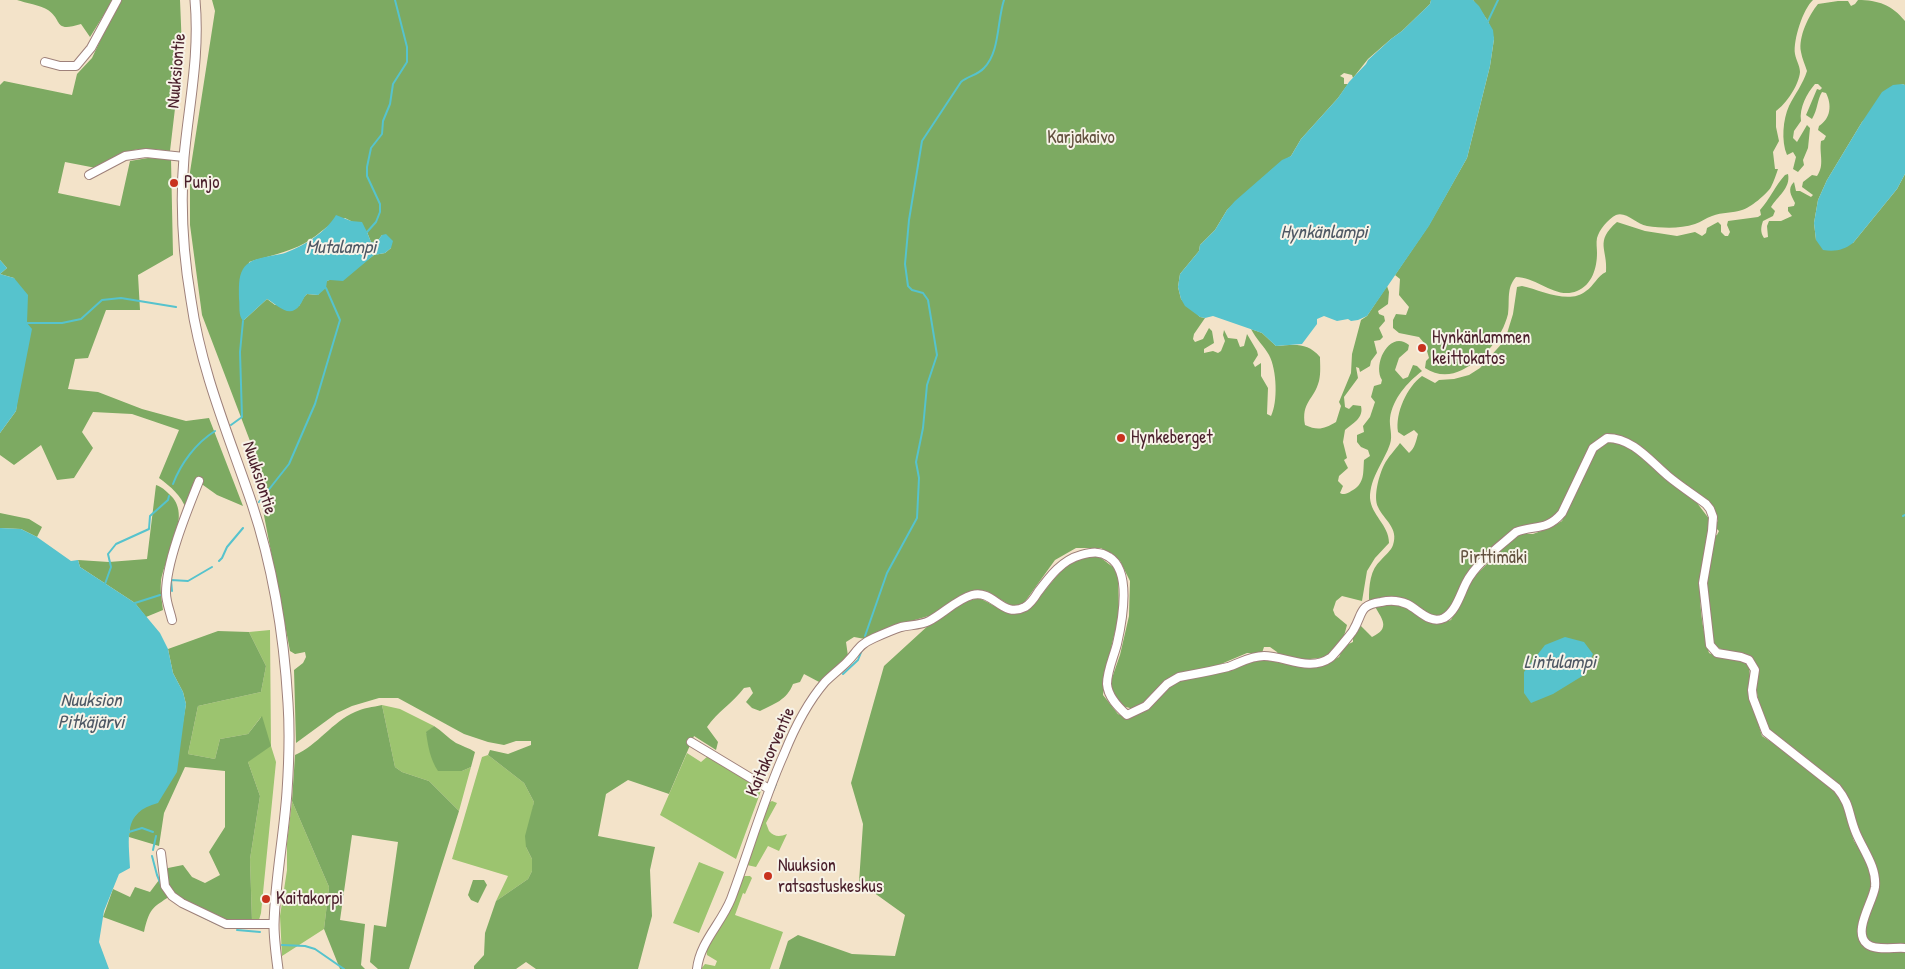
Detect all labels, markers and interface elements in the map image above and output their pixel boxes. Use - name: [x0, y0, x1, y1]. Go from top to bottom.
- street label: Nuuksiontie: [163, 33, 191, 109]
- park label: Karjakaivo: [1047, 127, 1115, 149]
- place label: Punjo: [184, 172, 219, 194]
- marker: Punjo: [168, 177, 180, 189]
- water label: Hynkänlampi: [1280, 222, 1368, 244]
- water label: Mutalampi: [306, 237, 376, 259]
- place label: Hynkänlammen keittokatos: [1432, 327, 1530, 369]
- marker: Hynkänlammen keittokatos: [1416, 342, 1428, 354]
- place label: Hynkeberget: [1131, 427, 1213, 449]
- marker: Hynkeberget: [1115, 432, 1127, 444]
- street label: Nuuksiontie: [237, 439, 281, 517]
- park label: Pirttimäki: [1461, 547, 1527, 569]
- water label: Lintulampi: [1524, 652, 1596, 674]
- water label: Nuuksion Pitkäjärvi: [58, 690, 124, 734]
- street label: Kaitakorventie: [742, 704, 800, 800]
- place label: Nuuksion ratsastuskeskus: [778, 855, 883, 898]
- marker: Nuuksion ratsastuskeskus: [762, 870, 774, 882]
- place label: Kaitakorpi: [276, 888, 343, 910]
- marker: Kaitakorpi: [260, 893, 272, 905]

